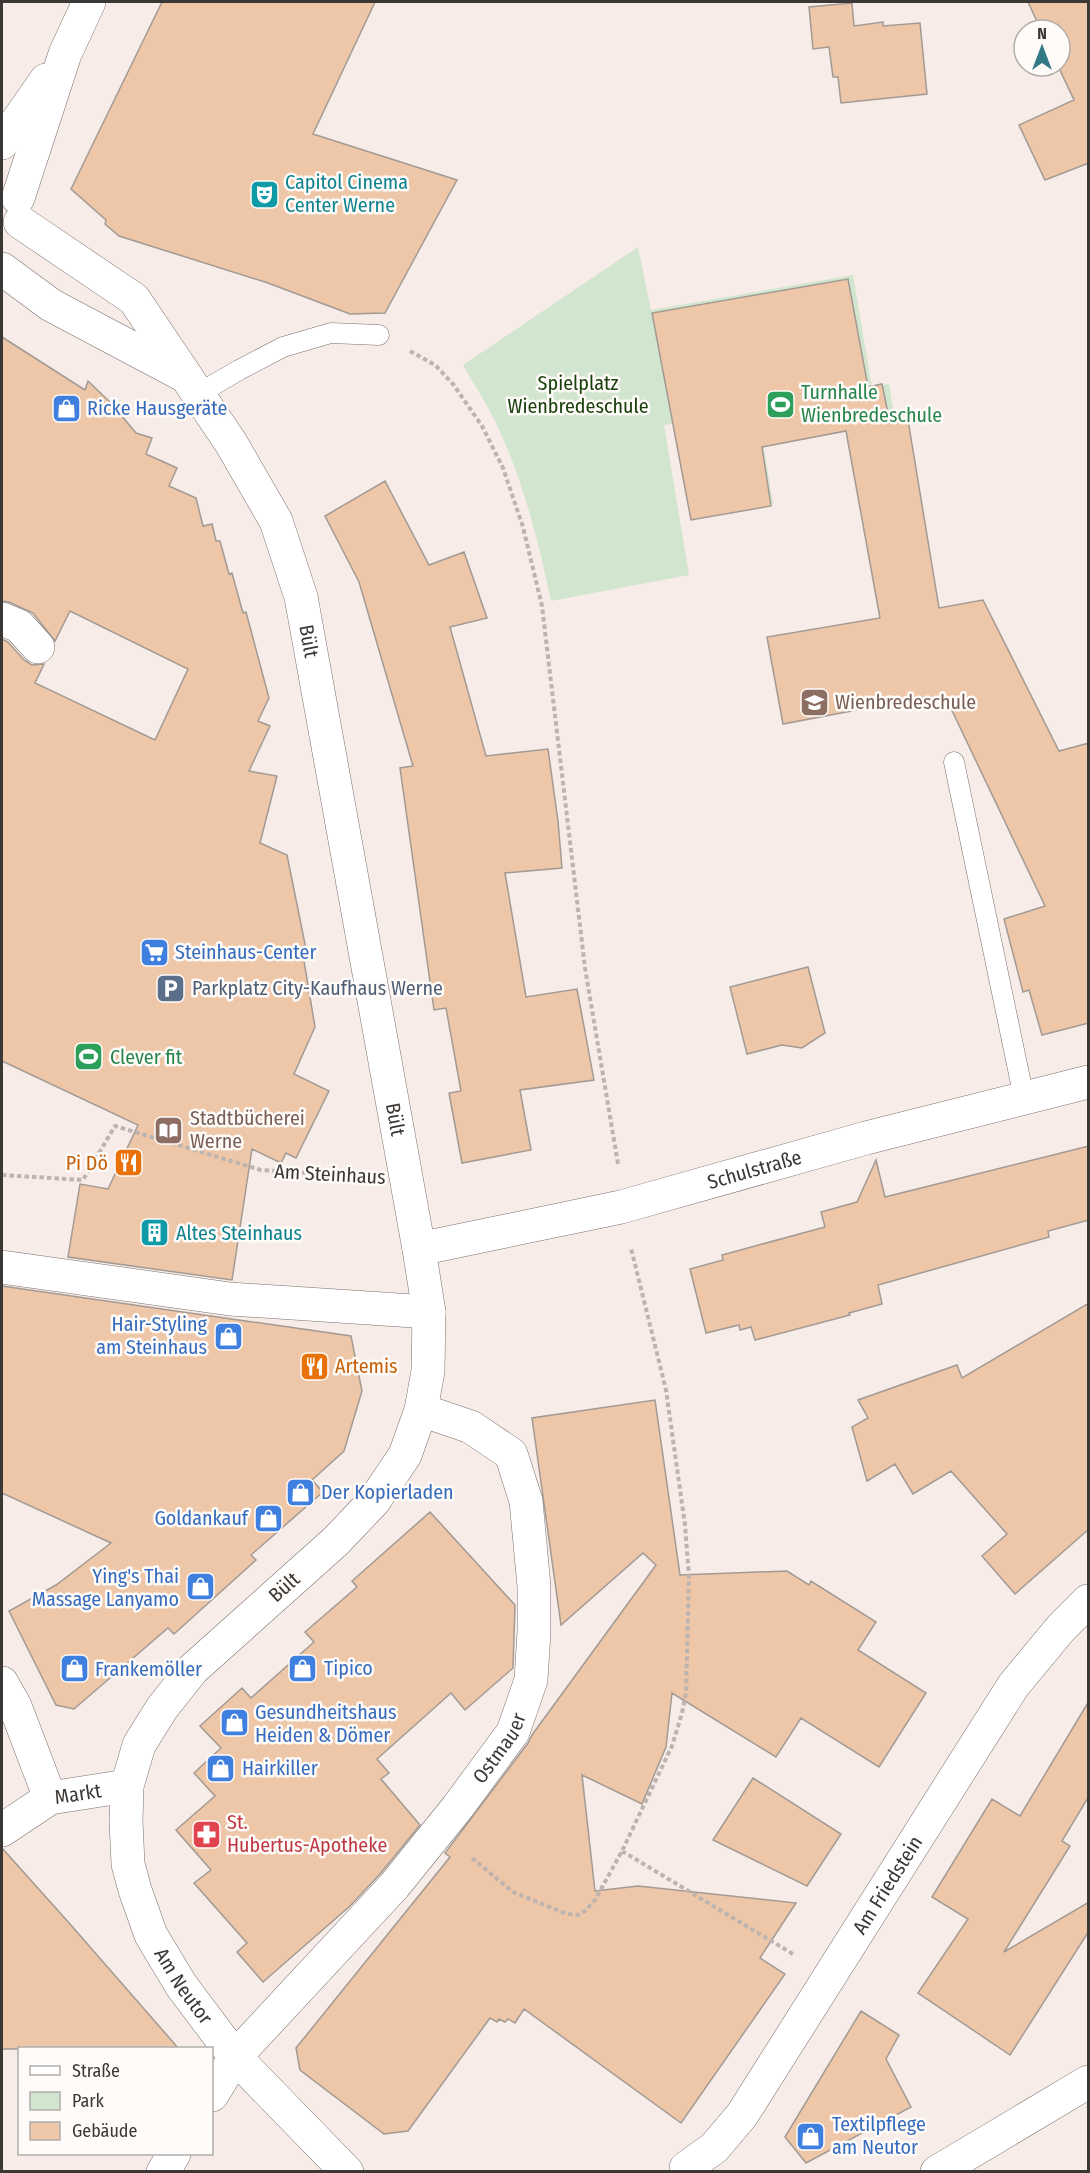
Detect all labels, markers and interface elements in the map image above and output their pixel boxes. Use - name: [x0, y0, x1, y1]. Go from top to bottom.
- north arrow: [1012, 18, 1072, 78]
- text: N: [1037, 24, 1047, 43]
- place label: Capitol Cinema Center Werne: [285, 170, 408, 217]
- theatre icon: Capitol Cinema Center Werne: [248, 178, 280, 210]
- park label: Spielplatz Wienbredeschule: [507, 371, 649, 418]
- place label: Turnhalle Wienbredeschule: [801, 380, 942, 427]
- sports icon: Turnhalle Wienbredeschule: [764, 388, 796, 420]
- shop icon: Ricke Hausgeräte: [50, 392, 82, 424]
- place label: Ricke Hausgeräte: [87, 396, 227, 420]
- street label: Bült: [294, 623, 324, 660]
- school or university icon: Wienbredeschule: [798, 686, 830, 718]
- place label: Wienbredeschule: [835, 690, 976, 714]
- supermarket icon: Steinhaus-Center: [138, 936, 170, 968]
- place label: Steinhaus-Center: [175, 940, 316, 964]
- parking icon: Parkplatz City-Kaufhaus Werne: [155, 972, 187, 1004]
- place label: Parkplatz City-Kaufhaus Werne: [192, 976, 443, 1000]
- sports icon: Clever fit: [73, 1041, 105, 1073]
- place label: Clever fit: [110, 1045, 183, 1069]
- street label: Bült: [381, 1101, 410, 1138]
- place label: Stadtbücherei Werne: [190, 1106, 305, 1153]
- library icon: Stadtbücherei Werne: [153, 1114, 185, 1146]
- street label: Schulstraße: [705, 1145, 804, 1194]
- restaurant icon: Pi Dö: [113, 1147, 145, 1179]
- place label: Pi Dö: [66, 1151, 108, 1175]
- street label: Am Steinhaus: [274, 1159, 386, 1189]
- building icon: Altes Steinhaus: [139, 1217, 171, 1249]
- place label: Altes Steinhaus: [176, 1221, 302, 1245]
- place label: Hair-Styling am Steinhaus: [96, 1312, 208, 1359]
- shop icon: Hair-Styling am Steinhaus: [212, 1320, 244, 1352]
- restaurant icon: Artemis: [298, 1350, 330, 1382]
- place label: Artemis: [335, 1354, 398, 1378]
- shop icon: Der Kopierladen: [284, 1476, 316, 1508]
- place label: Der Kopierladen: [321, 1480, 454, 1504]
- shop icon: Goldankauf: [253, 1502, 285, 1534]
- place label: Goldankauf: [154, 1506, 250, 1530]
- place label: Ying's Thai Massage Lanyamo: [32, 1564, 179, 1611]
- street label: Bült: [264, 1567, 305, 1607]
- shop icon: Ying's Thai Massage Lanyamo: [184, 1571, 216, 1603]
- shop icon: Tipico: [287, 1652, 319, 1684]
- shop icon: Frankemöller: [58, 1653, 90, 1685]
- place label: Tipico: [324, 1656, 373, 1680]
- place label: Frankemöller: [95, 1657, 202, 1681]
- place label: Gesundheitshaus Heiden & Dömer: [255, 1700, 396, 1747]
- shop icon: Gesundheitshaus Heiden & Dömer: [218, 1707, 250, 1739]
- street label: Ostmauer: [467, 1710, 531, 1788]
- shop icon: Hairkiller: [205, 1752, 237, 1784]
- place label: Hairkiller: [242, 1756, 318, 1780]
- street label: Markt: [53, 1778, 103, 1809]
- place label: St. Hubertus-Apotheke: [227, 1810, 387, 1857]
- pharmacy icon: St. Hubertus-Apotheke: [190, 1818, 222, 1850]
- street label: Am Friedstein: [847, 1831, 927, 1938]
- street label: Am Neutor: [150, 1944, 218, 2029]
- legend: [18, 2047, 213, 2155]
- text: Straße: [72, 2060, 120, 2082]
- text: Park: [72, 2090, 105, 2112]
- place label: Textilpflege am Neutor: [832, 2112, 926, 2159]
- text: Gebäude: [72, 2120, 138, 2142]
- shop icon: Textilpflege am Neutor: [795, 2120, 827, 2152]

